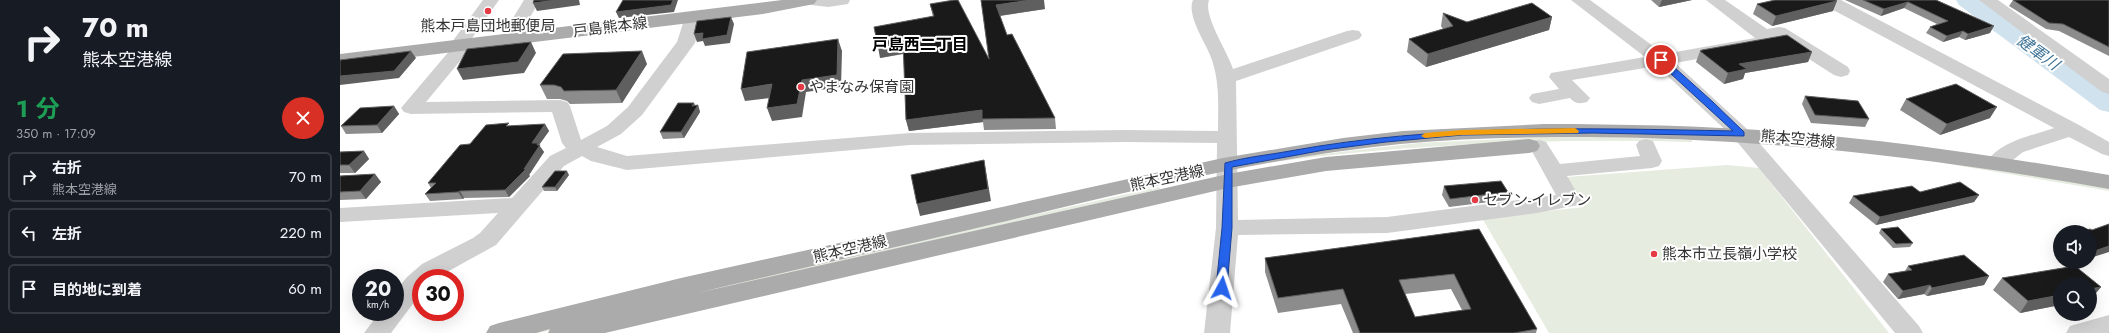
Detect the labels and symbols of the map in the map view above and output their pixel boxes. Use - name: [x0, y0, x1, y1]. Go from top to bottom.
- marker: 熊本戸島団地郵便局: [483, 6, 493, 16]
- street label: 戸島熊本線: [571, 12, 649, 42]
- place label: 熊本戸島団地郵便局: [420, 15, 556, 37]
- water label: 健軍川: [2012, 29, 2066, 77]
- district label: 戸島西二丁目: [872, 33, 968, 56]
- pin: [1644, 43, 1678, 77]
- place label: やまなみ保育園: [809, 76, 914, 98]
- marker: やまなみ保育園: [796, 82, 806, 92]
- street label: 熊本空港線: [1760, 125, 1836, 153]
- street label: 熊本空港線: [1128, 159, 1206, 197]
- place label: セブン-イレブン: [1483, 189, 1591, 211]
- marker: セブン-イレブン: [1470, 195, 1480, 205]
- street label: 熊本空港線: [811, 230, 889, 268]
- place label: 熊本市立長嶺小学校: [1662, 243, 1797, 265]
- marker: 熊本市立長嶺小学校: [1649, 249, 1659, 259]
- position arrow: [1201, 267, 1243, 309]
- speed limit sign: 30: [412, 269, 464, 321]

